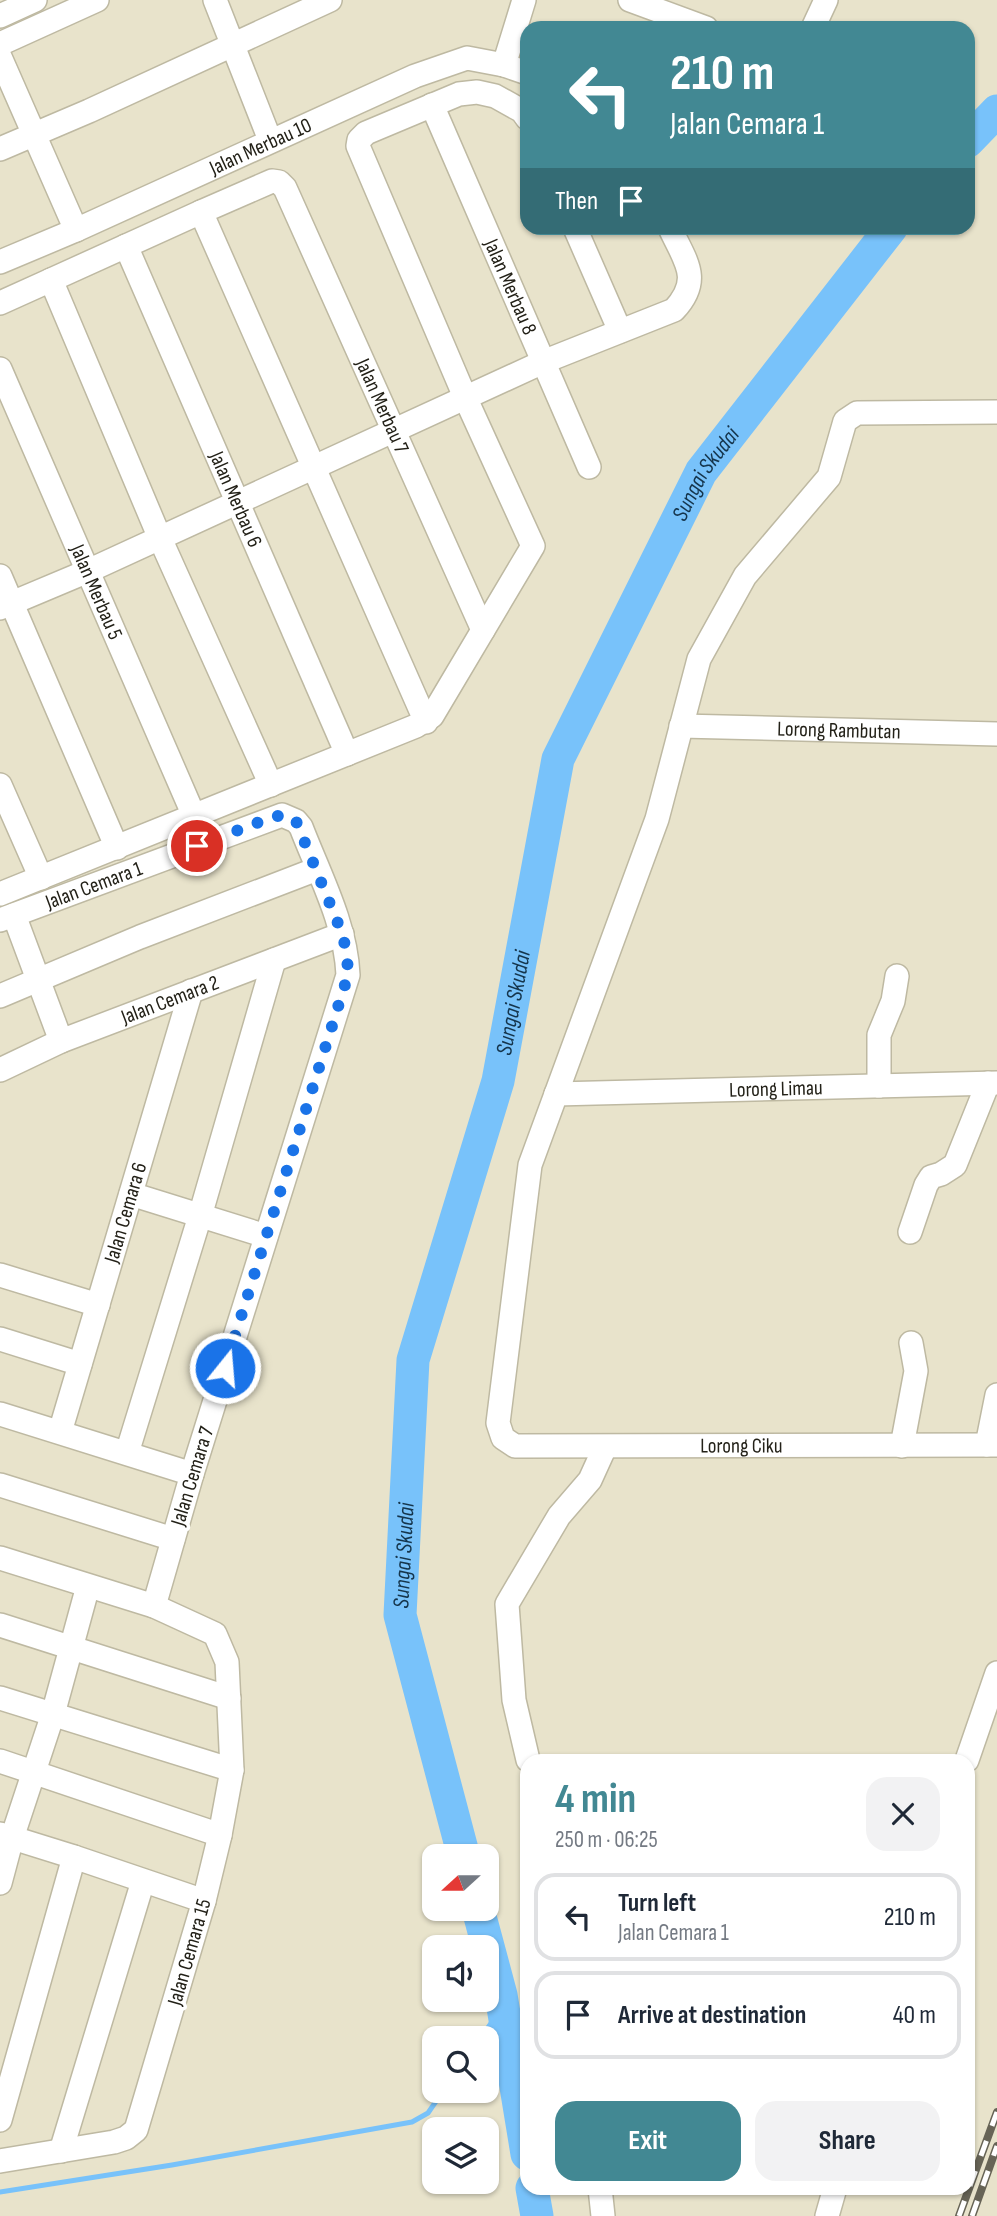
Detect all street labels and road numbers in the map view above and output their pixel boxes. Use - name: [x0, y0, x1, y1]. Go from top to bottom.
- street label: Jalan Merbau 10: [205, 113, 316, 181]
- street label: Jalan Merbau 8: [478, 234, 542, 339]
- street label: Jalan Merbau 7: [350, 354, 414, 458]
- street label: Jalan Merbau 6: [203, 447, 267, 551]
- street label: Jalan Merbau 5: [64, 540, 128, 643]
- street label: Lorong Rambutan: [777, 716, 901, 745]
- street label: Jalan Cemara 1: [41, 856, 146, 915]
- street label: Jalan Cemara 2: [117, 970, 222, 1030]
- street label: Lorong Limau: [729, 1075, 823, 1103]
- street label: Jalan Cemara 6: [99, 1160, 152, 1267]
- street label: Jalan Cemara 7: [165, 1423, 220, 1530]
- street label: Lorong Ciku: [700, 1433, 783, 1459]
- street label: Jalan Cemara 15: [162, 1896, 217, 2009]

